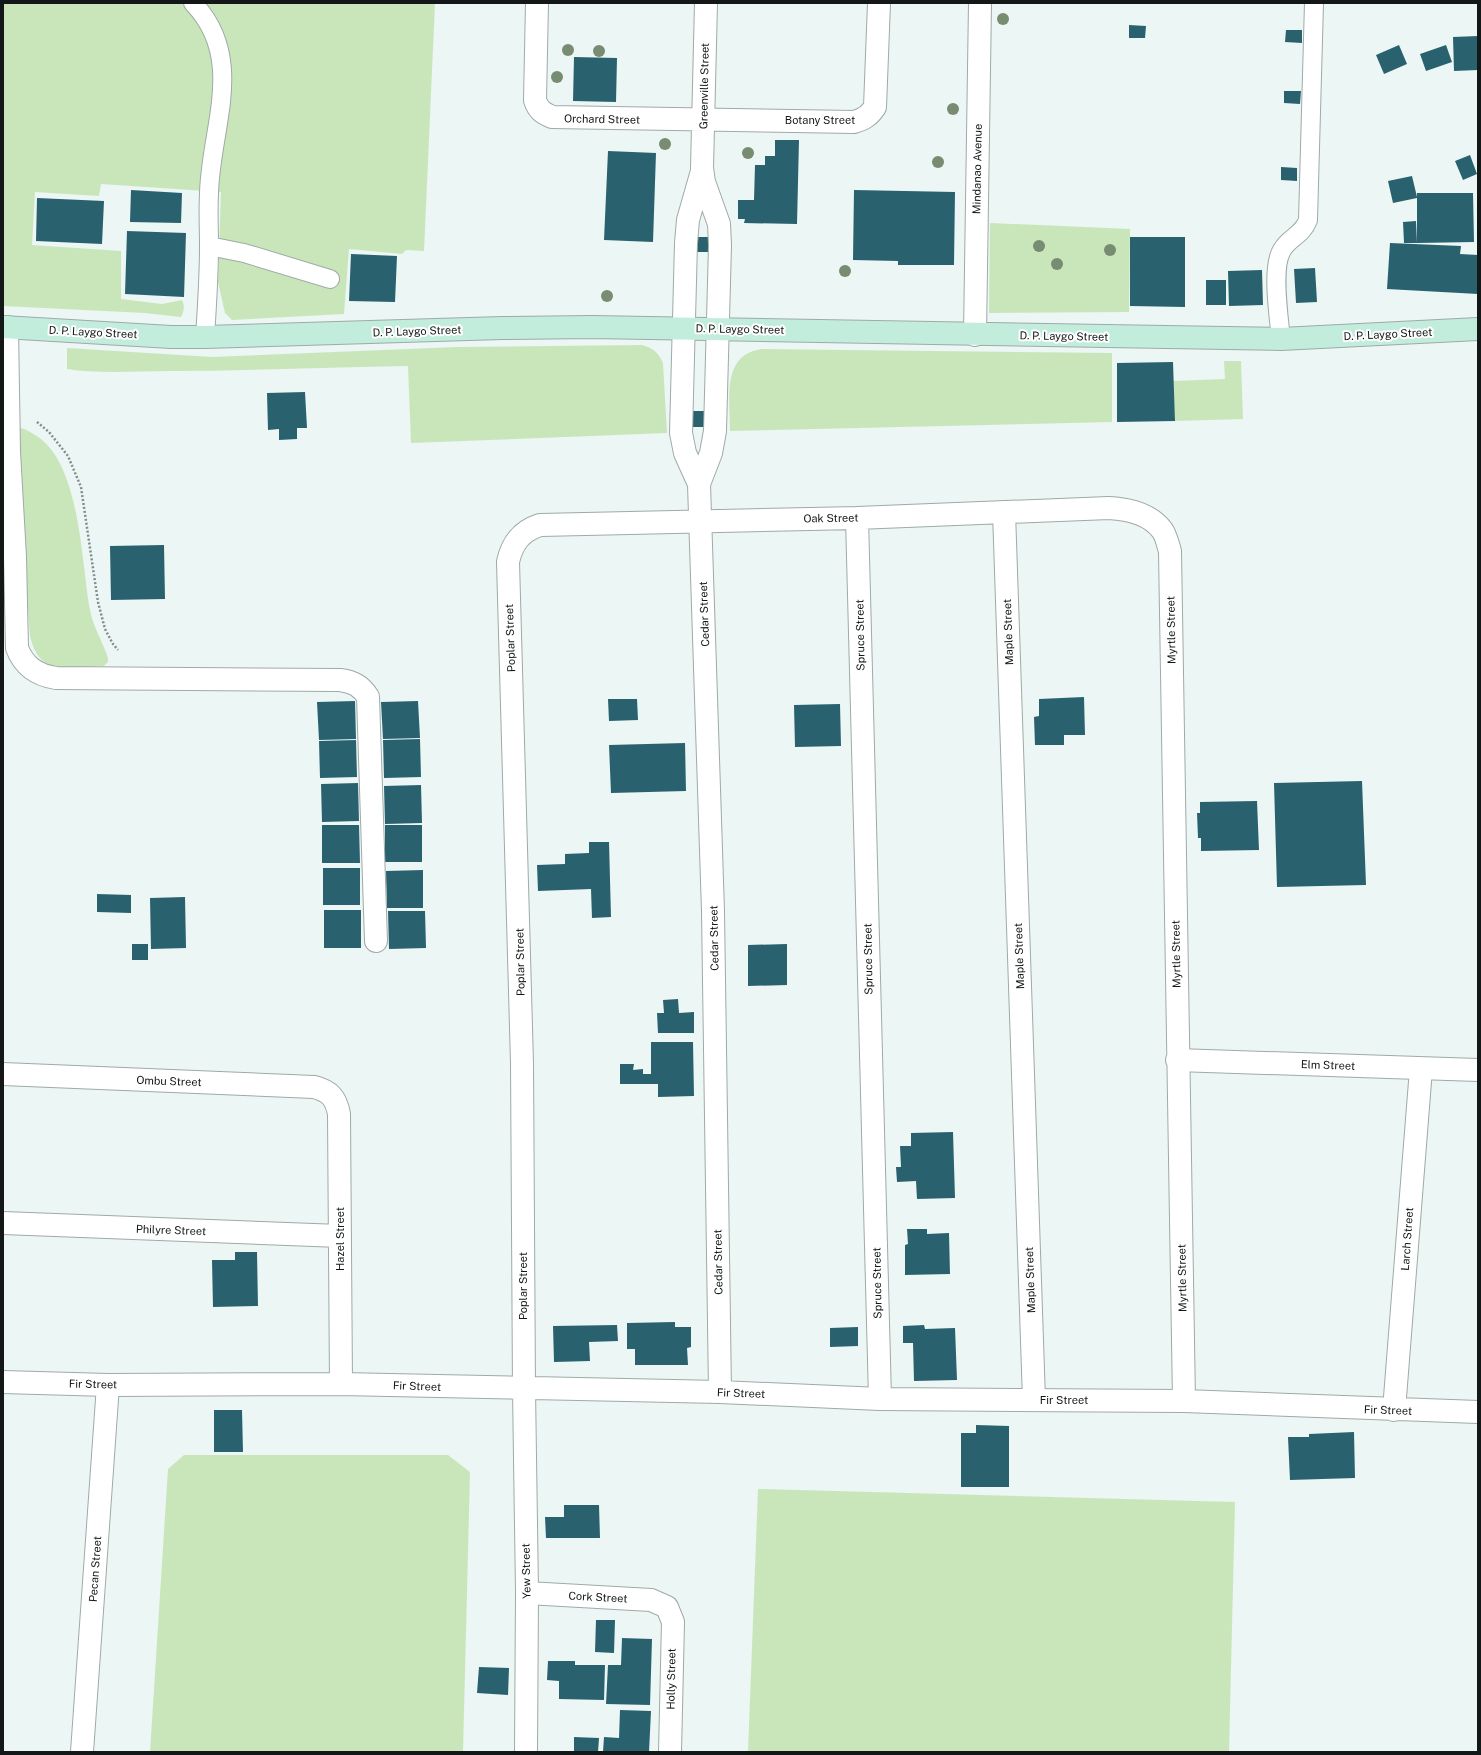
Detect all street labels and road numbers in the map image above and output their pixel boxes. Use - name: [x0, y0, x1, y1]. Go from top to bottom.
- street label: Greenville Street: [697, 43, 711, 129]
- street label: Orchard Street: [564, 112, 640, 126]
- street label: Botany Street: [785, 114, 855, 126]
- street label: Mindanao Avenue: [970, 124, 984, 214]
- street label: D. P. Laygo Street: [695, 322, 785, 336]
- street label: D. P. Laygo Street: [372, 323, 462, 339]
- street label: D. P. Laygo Street: [48, 324, 138, 340]
- street label: D. P. Laygo Street: [1343, 326, 1433, 342]
- street label: D. P. Laygo Street: [1019, 329, 1109, 343]
- street label: Oak Street: [803, 512, 859, 524]
- street label: Cedar Street: [697, 581, 711, 647]
- street label: Myrtle Street: [1164, 596, 1178, 664]
- street label: Spruce Street: [853, 599, 867, 671]
- street label: Maple Street: [1001, 599, 1015, 665]
- street label: Poplar Street: [503, 604, 517, 672]
- street label: Cedar Street: [707, 905, 721, 971]
- street label: Myrtle Street: [1169, 920, 1183, 988]
- street label: Spruce Street: [861, 923, 875, 995]
- street label: Maple Street: [1012, 923, 1026, 989]
- street label: Poplar Street: [513, 928, 527, 996]
- street label: Elm Street: [1301, 1058, 1355, 1072]
- street label: Ombu Street: [136, 1074, 202, 1088]
- street label: Hazel Street: [334, 1207, 346, 1271]
- street label: Larch Street: [1399, 1207, 1415, 1271]
- street label: Philyre Street: [136, 1223, 206, 1237]
- street label: Cedar Street: [711, 1229, 725, 1295]
- street label: Myrtle Street: [1175, 1244, 1189, 1312]
- street label: Spruce Street: [870, 1247, 884, 1319]
- street label: Maple Street: [1023, 1247, 1037, 1313]
- street label: Poplar Street: [517, 1252, 529, 1320]
- street label: Fir Street: [69, 1378, 117, 1390]
- street label: Fir Street: [393, 1379, 441, 1393]
- street label: Fir Street: [717, 1386, 765, 1400]
- street label: Fir Street: [1040, 1394, 1088, 1406]
- street label: Fir Street: [1364, 1403, 1412, 1417]
- street label: Pecan Street: [87, 1536, 103, 1602]
- street label: Yew Street: [520, 1543, 532, 1599]
- street label: Cork Street: [568, 1589, 628, 1605]
- street label: Holly Street: [664, 1648, 678, 1710]

